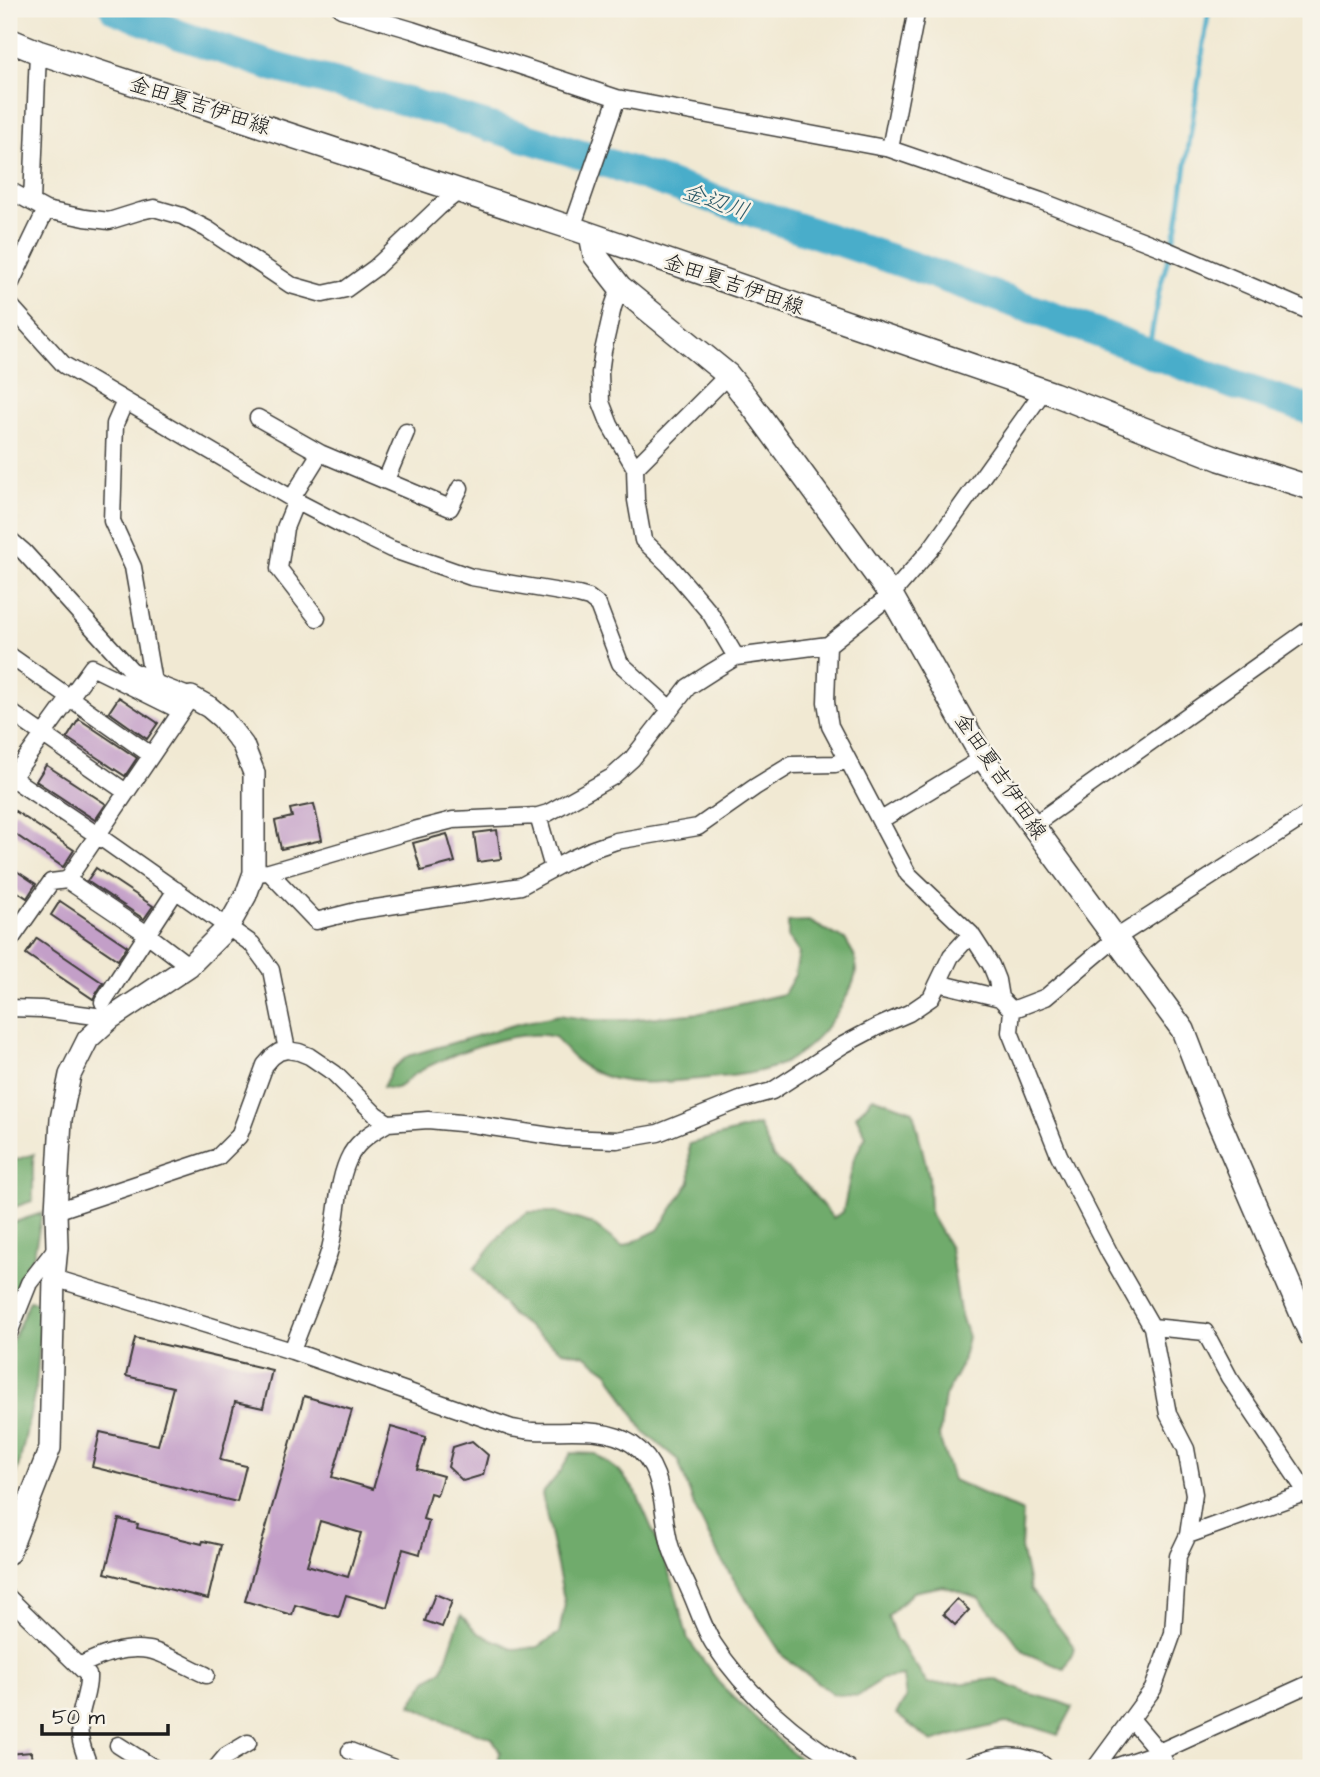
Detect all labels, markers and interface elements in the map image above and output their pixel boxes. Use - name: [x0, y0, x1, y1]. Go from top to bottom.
- street label: 金田夏吉伊田線: [125, 69, 274, 142]
- water label: 金辺川: [678, 176, 754, 228]
- street label: 金田夏吉伊田線: [660, 247, 808, 322]
- street label: 金田夏吉伊田線: [947, 707, 1054, 845]
- scale bar: [42, 1693, 168, 1737]
- text: 50 m: [52, 1703, 106, 1732]

